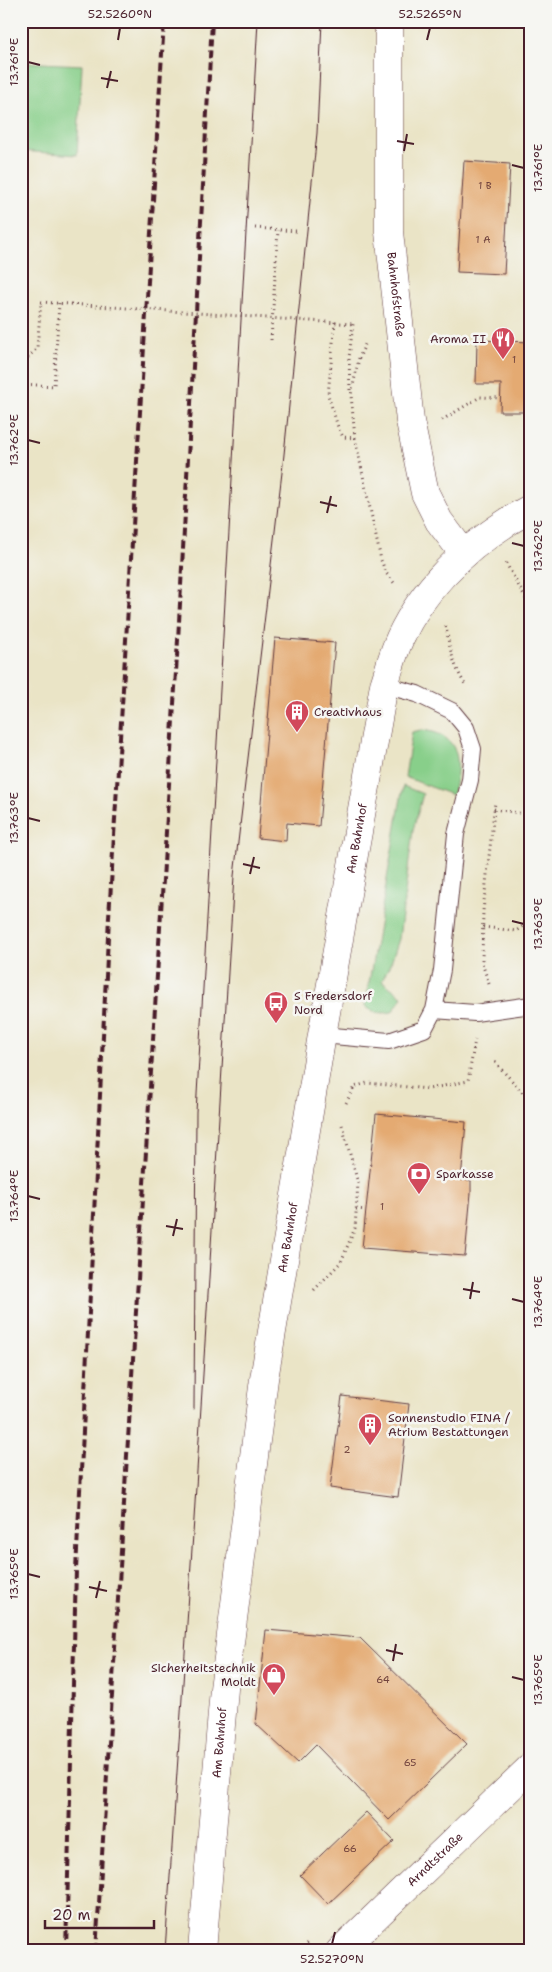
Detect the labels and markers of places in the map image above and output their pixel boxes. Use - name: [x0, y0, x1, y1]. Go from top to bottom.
- restaurant icon: Aroma II: [490, 326, 516, 360]
- place label: Aroma II: [430, 331, 486, 347]
- building icon: Creativhaus: [284, 699, 310, 733]
- place label: Creativhaus: [314, 704, 382, 720]
- place label: S Fredersdorf Nord: [294, 988, 373, 1018]
- bus stop icon: S Fredersdorf Nord: [263, 990, 289, 1024]
- bank icon: Sparkasse: [406, 1161, 432, 1195]
- place label: Sparkasse: [436, 1166, 494, 1182]
- place label: Sonnenstudio FINA / Atrium Bestattungen: [388, 1410, 511, 1440]
- building icon: Sonnenstudio FINA / Atrium Bestattungen: [357, 1412, 383, 1446]
- place label: Sicherheitstechnik Moldt: [151, 1660, 256, 1690]
- shop icon: Sicherheitstechnik Moldt: [261, 1662, 287, 1696]

